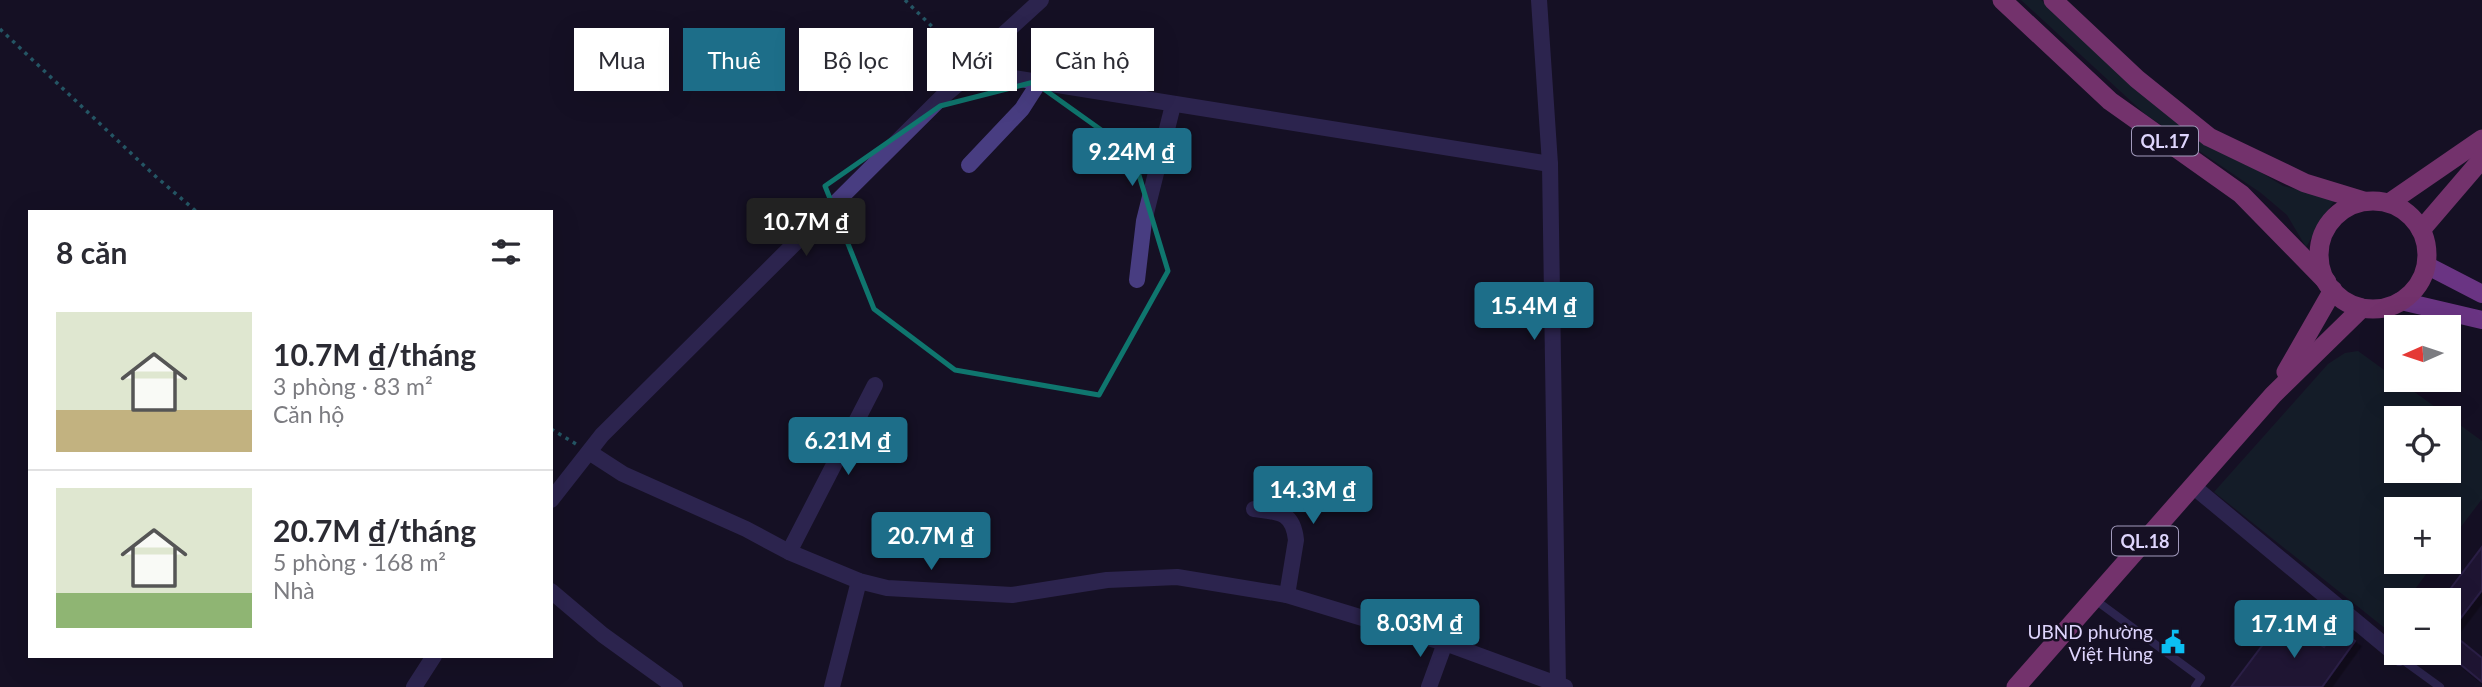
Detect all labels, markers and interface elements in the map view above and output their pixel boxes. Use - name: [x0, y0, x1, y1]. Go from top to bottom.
- chip: Mua: [574, 28, 669, 91]
- chip: Thuê: [683, 28, 785, 91]
- chip: Bộ lọc: [799, 28, 913, 91]
- chip: Mới: [927, 28, 1017, 91]
- chip: Căn hộ: [1031, 28, 1154, 91]
- road number: QL.17: [2132, 126, 2198, 156]
- pin: 9.24M ₫: [1067, 128, 1197, 188]
- text: 9.24M ₫: [1088, 137, 1176, 165]
- pin: 10.7M ₫: [741, 198, 871, 258]
- text: 10.7M ₫: [762, 207, 850, 235]
- icon: filters: [487, 233, 525, 271]
- text: 8 căn: [56, 234, 127, 270]
- pin: 15.4M ₫: [1469, 282, 1599, 342]
- text: 15.4M ₫: [1490, 291, 1578, 319]
- north arrow: [2384, 315, 2460, 392]
- map controls: [2384, 315, 2461, 665]
- text: 10.7M ₫/tháng: [273, 336, 476, 372]
- icon: home: [112, 340, 196, 424]
- text: 3 phòng · 83 m²: [273, 372, 433, 400]
- text: Căn hộ: [273, 400, 344, 428]
- button: locate: [2384, 406, 2461, 483]
- pin: 6.21M ₫: [783, 418, 913, 477]
- text: 6.21M ₫: [804, 426, 892, 454]
- pin: 14.3M ₫: [1248, 466, 1378, 526]
- text: 14.3M ₫: [1269, 475, 1357, 503]
- button: +: [2384, 497, 2461, 574]
- text: 20.7M ₫/tháng: [273, 512, 476, 548]
- pin: 20.7M ₫: [866, 512, 996, 572]
- icon: home: [112, 516, 196, 600]
- text: 20.7M ₫: [887, 521, 975, 549]
- road number: QL.18: [2112, 526, 2178, 556]
- text: 5 phòng · 168 m²: [273, 548, 446, 576]
- text: Nhà: [273, 576, 315, 604]
- button: −: [2384, 588, 2461, 665]
- pin: 8.03M ₫: [1355, 600, 1485, 659]
- pin: 17.1M ₫: [2229, 600, 2359, 660]
- text: 8.03M ₫: [1376, 608, 1464, 636]
- text: 17.1M ₫: [2250, 609, 2338, 637]
- place label: UBND phường Việt Hùng: [2028, 620, 2153, 665]
- public building icon: UBND phường Việt Hùng: [2159, 628, 2187, 656]

